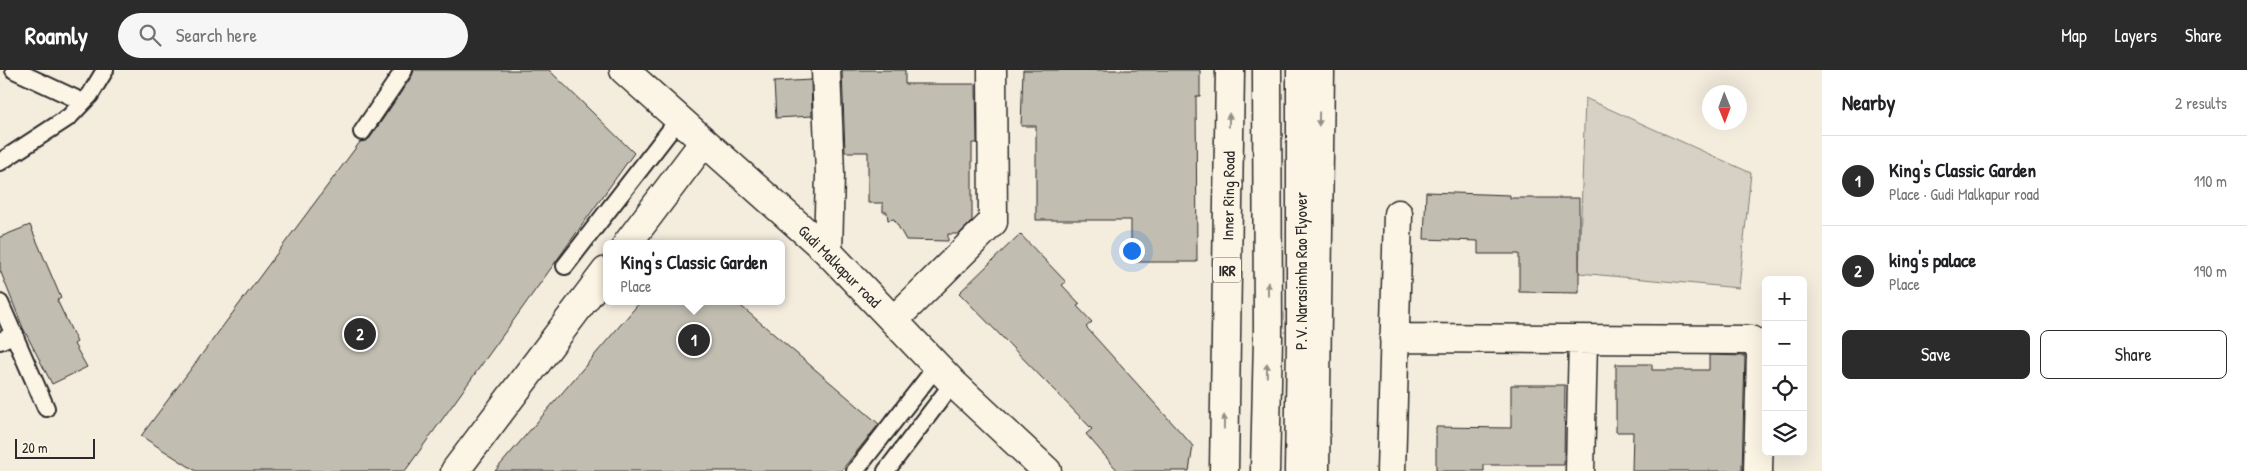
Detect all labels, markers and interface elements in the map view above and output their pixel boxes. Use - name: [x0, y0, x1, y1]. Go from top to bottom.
- search box: [118, 13, 468, 58]
- text: Roamly: [25, 19, 88, 51]
- icon: search: [136, 21, 164, 49]
- text: Search here: [176, 22, 257, 48]
- text: Map: [2061, 23, 2087, 48]
- text: Layers: [2115, 23, 2157, 48]
- text: Share: [2185, 23, 2222, 48]
- north arrow: [1702, 85, 1747, 130]
- text: Nearby: [1842, 88, 1895, 117]
- text: 2 results: [2175, 92, 2227, 114]
- one-way arrow: [1315, 111, 1323, 127]
- one-way arrow: [1226, 112, 1234, 128]
- street label: Inner Ring Road: [1216, 151, 1240, 241]
- text: King's Classic Garden: [1889, 157, 2036, 183]
- text: 1: [1855, 170, 1861, 192]
- text: 110 m: [2194, 170, 2227, 192]
- text: Place · Gudi Malkapur road: [1889, 183, 2039, 205]
- street label: P.V. Narasimha Rao Flyover: [1290, 192, 1312, 350]
- street label: Gudi Malkapur road: [794, 220, 886, 312]
- your location: [1119, 238, 1145, 264]
- popup: [603, 240, 785, 305]
- text: king's palace: [1889, 247, 1976, 273]
- text: King's Classic Garden: [620, 249, 768, 275]
- road number: IRR: [1213, 258, 1241, 282]
- text: 2: [1854, 260, 1862, 282]
- text: 190 m: [2194, 260, 2227, 282]
- text: Place: [1889, 273, 1920, 295]
- text: Place: [620, 275, 651, 297]
- map controls: [1762, 276, 1807, 456]
- button: +: [1762, 276, 1807, 321]
- one-way arrow: [1264, 281, 1272, 297]
- pin: 2: [344, 315, 376, 353]
- pin: 1: [678, 321, 710, 359]
- button: −: [1762, 321, 1807, 366]
- button: Save: [1842, 330, 2030, 379]
- button: Share: [2040, 330, 2227, 379]
- one-way arrow: [1263, 362, 1271, 378]
- button: locate: [1762, 366, 1807, 411]
- button: layers: [1762, 411, 1807, 456]
- one-way arrow: [1221, 414, 1229, 430]
- scale bar: [15, 436, 95, 459]
- text: 20 m: [22, 438, 48, 457]

